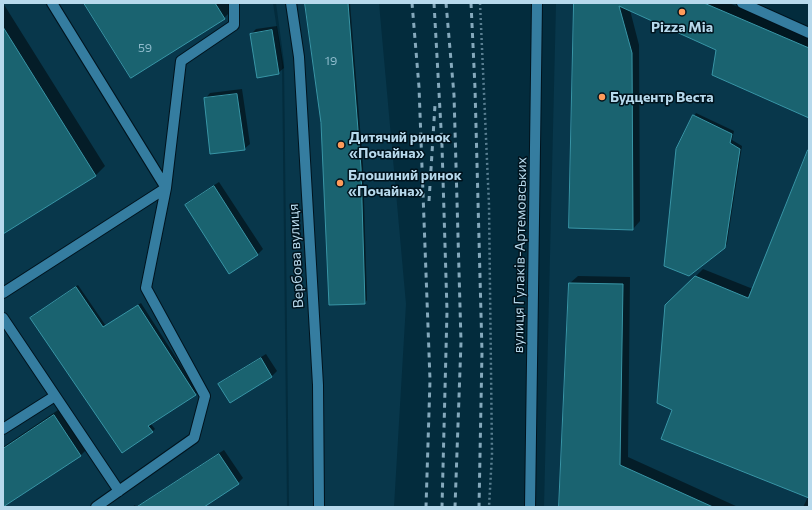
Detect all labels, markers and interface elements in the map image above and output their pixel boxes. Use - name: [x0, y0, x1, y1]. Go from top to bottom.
- marker: Pizza Mia: [677, 7, 687, 17]
- place label: Pizza Mia: [651, 19, 713, 35]
- house number: 59: [138, 41, 152, 55]
- house number: 19: [325, 54, 337, 68]
- place label: Будцентр Веста: [610, 89, 714, 105]
- marker: Будцентр Веста: [597, 92, 607, 102]
- place label: Дитячий ринок «Почайна»: [349, 129, 451, 162]
- marker: Дитячий ринок «Почайна»: [336, 140, 346, 150]
- street label: вулиця Гулаків-Артемовських: [510, 157, 530, 353]
- place label: Блошиний ринок «Почайна»: [348, 167, 462, 200]
- marker: Блошиний ринок «Почайна»: [335, 178, 345, 188]
- street label: Вербова вулиця: [285, 203, 307, 309]

